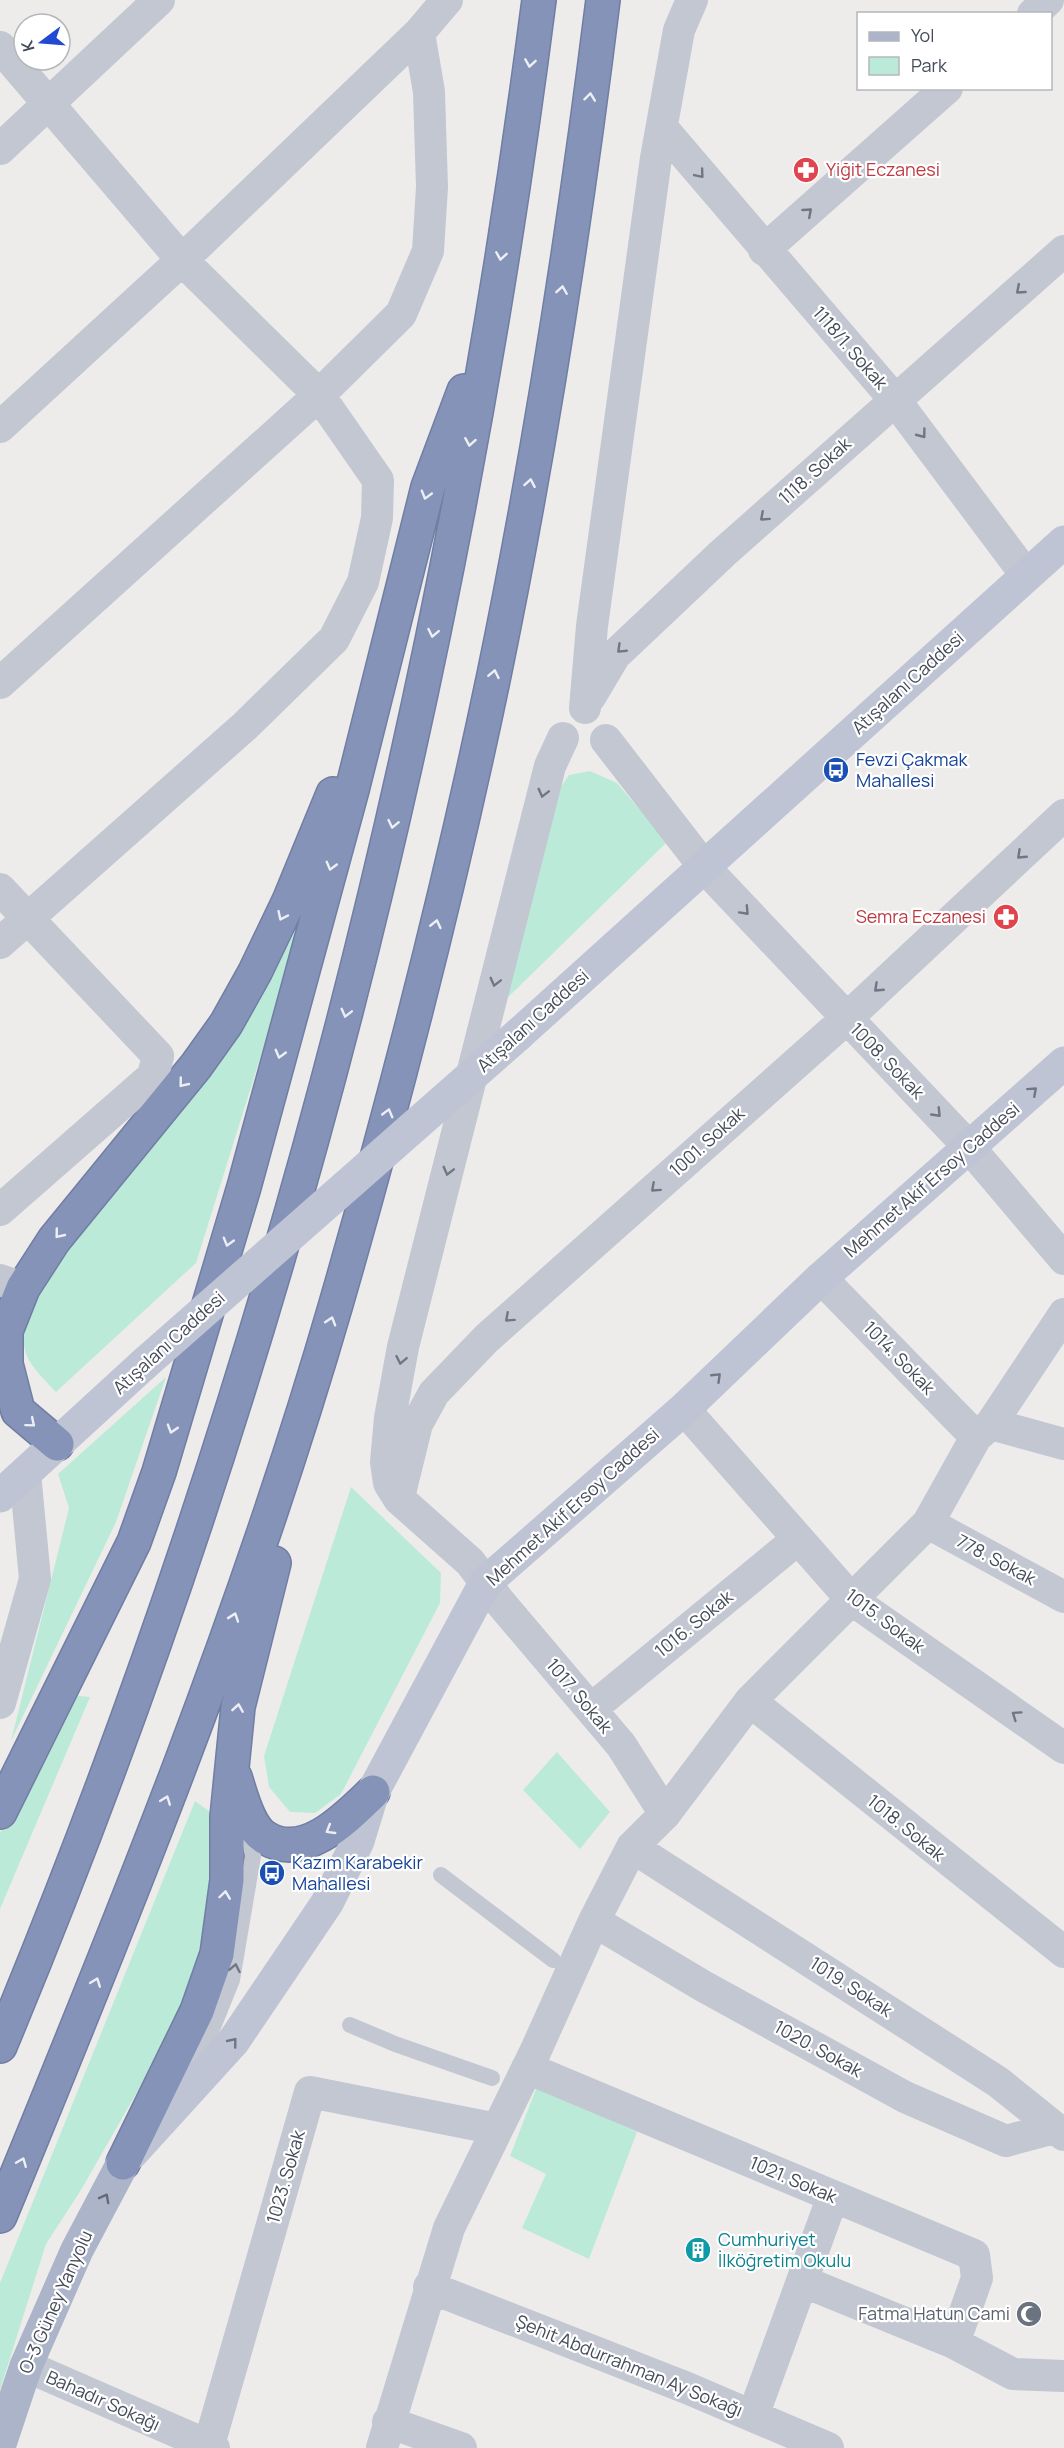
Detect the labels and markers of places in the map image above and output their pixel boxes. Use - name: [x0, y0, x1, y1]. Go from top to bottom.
- pharmacy icon: Yiğit Eczanesi: [791, 155, 821, 185]
- place label: Yiğit Eczanesi: [826, 157, 940, 181]
- place label: Fevzi Çakmak Mahallesi: [856, 747, 969, 792]
- bus stop icon: Fevzi Çakmak Mahallesi: [821, 755, 851, 785]
- pharmacy icon: Semra Eczanesi: [991, 902, 1021, 932]
- place label: Semra Eczanesi: [856, 904, 986, 928]
- place label: Kazım Karabekir Mahallesi: [292, 1850, 423, 1895]
- bus stop icon: Kazım Karabekir Mahallesi: [257, 1858, 287, 1888]
- place label: Cumhuriyet İlköğretim Okulu: [718, 2227, 851, 2272]
- building icon: Cumhuriyet İlköğretim Okulu: [683, 2235, 713, 2265]
- mosque icon: Fatma Hatun Cami: [1014, 2299, 1044, 2329]
- place label: Fatma Hatun Cami: [858, 2301, 1010, 2325]

